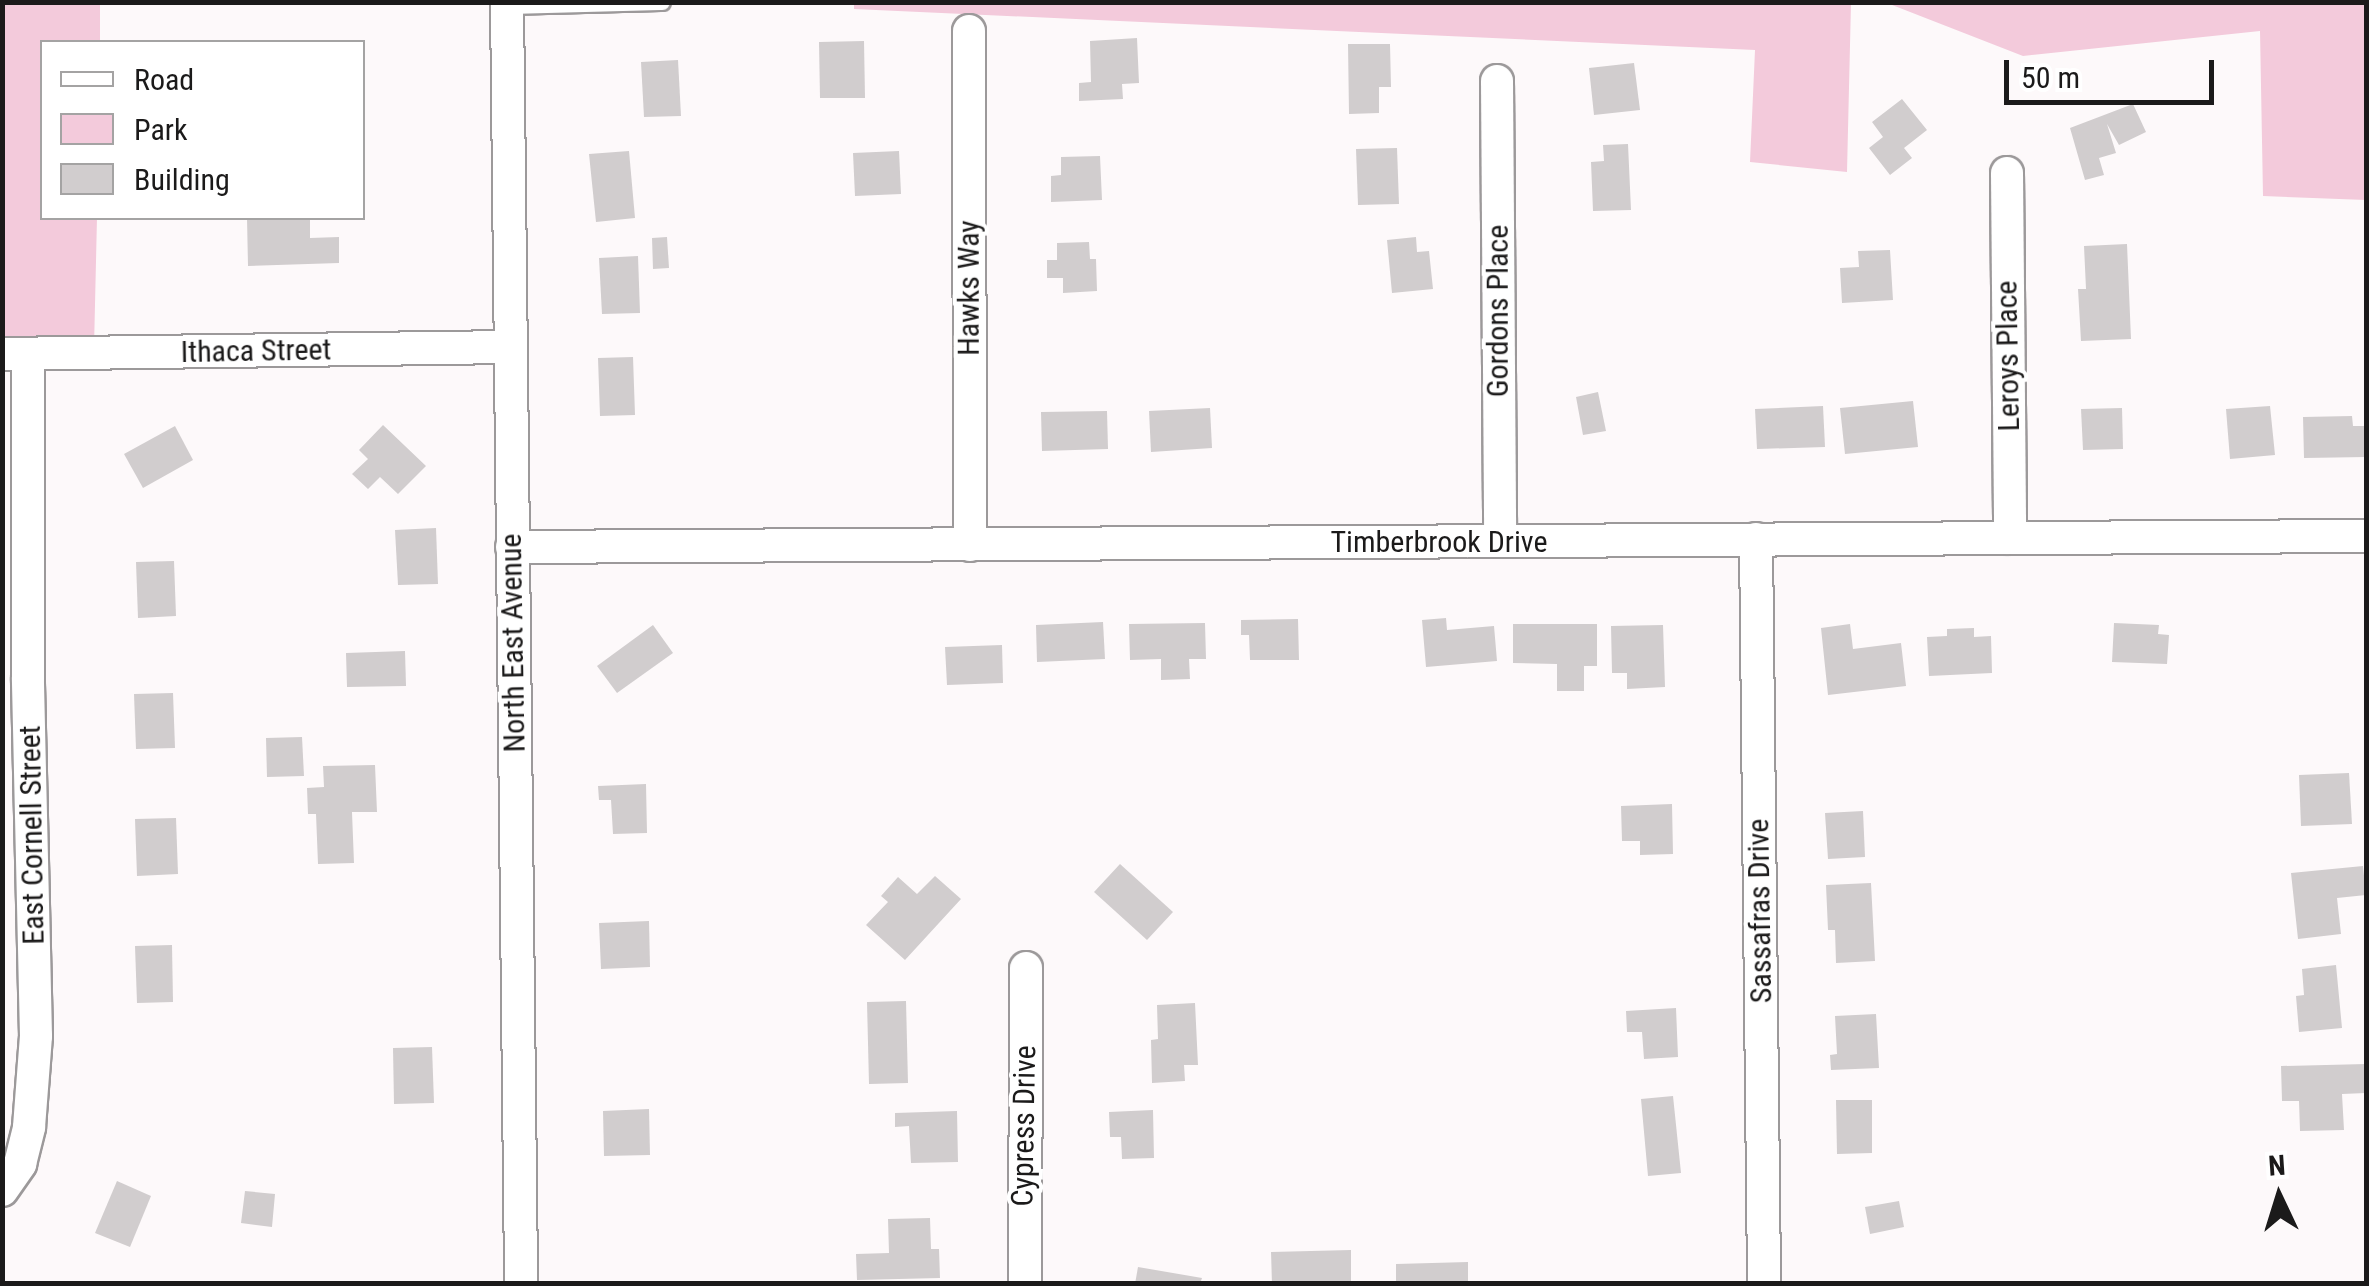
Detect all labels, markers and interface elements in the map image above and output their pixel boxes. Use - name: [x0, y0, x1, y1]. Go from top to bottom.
- legend: [40, 40, 365, 220]
- scale bar: [2009, 40, 2219, 102]
- text: 50 m: [2021, 60, 2080, 95]
- text: Road: [134, 62, 194, 97]
- text: Park: [134, 112, 188, 147]
- text: Building: [134, 162, 230, 197]
- street label: Hawks Way: [951, 220, 987, 356]
- street label: Gordons Place: [1480, 225, 1516, 397]
- street label: Leroys Place: [1989, 280, 2027, 432]
- street label: Ithaca Street: [180, 332, 332, 370]
- street label: Timberbrook Drive: [1330, 524, 1548, 560]
- street label: North East Avenue: [493, 533, 533, 753]
- street label: East Cornell Street: [12, 725, 52, 945]
- street label: Sassafras Drive: [1740, 818, 1780, 1004]
- street label: Cypress Drive: [1005, 1045, 1043, 1207]
- north arrow: [2229, 1146, 2329, 1246]
- text: N: [2267, 1149, 2287, 1183]

